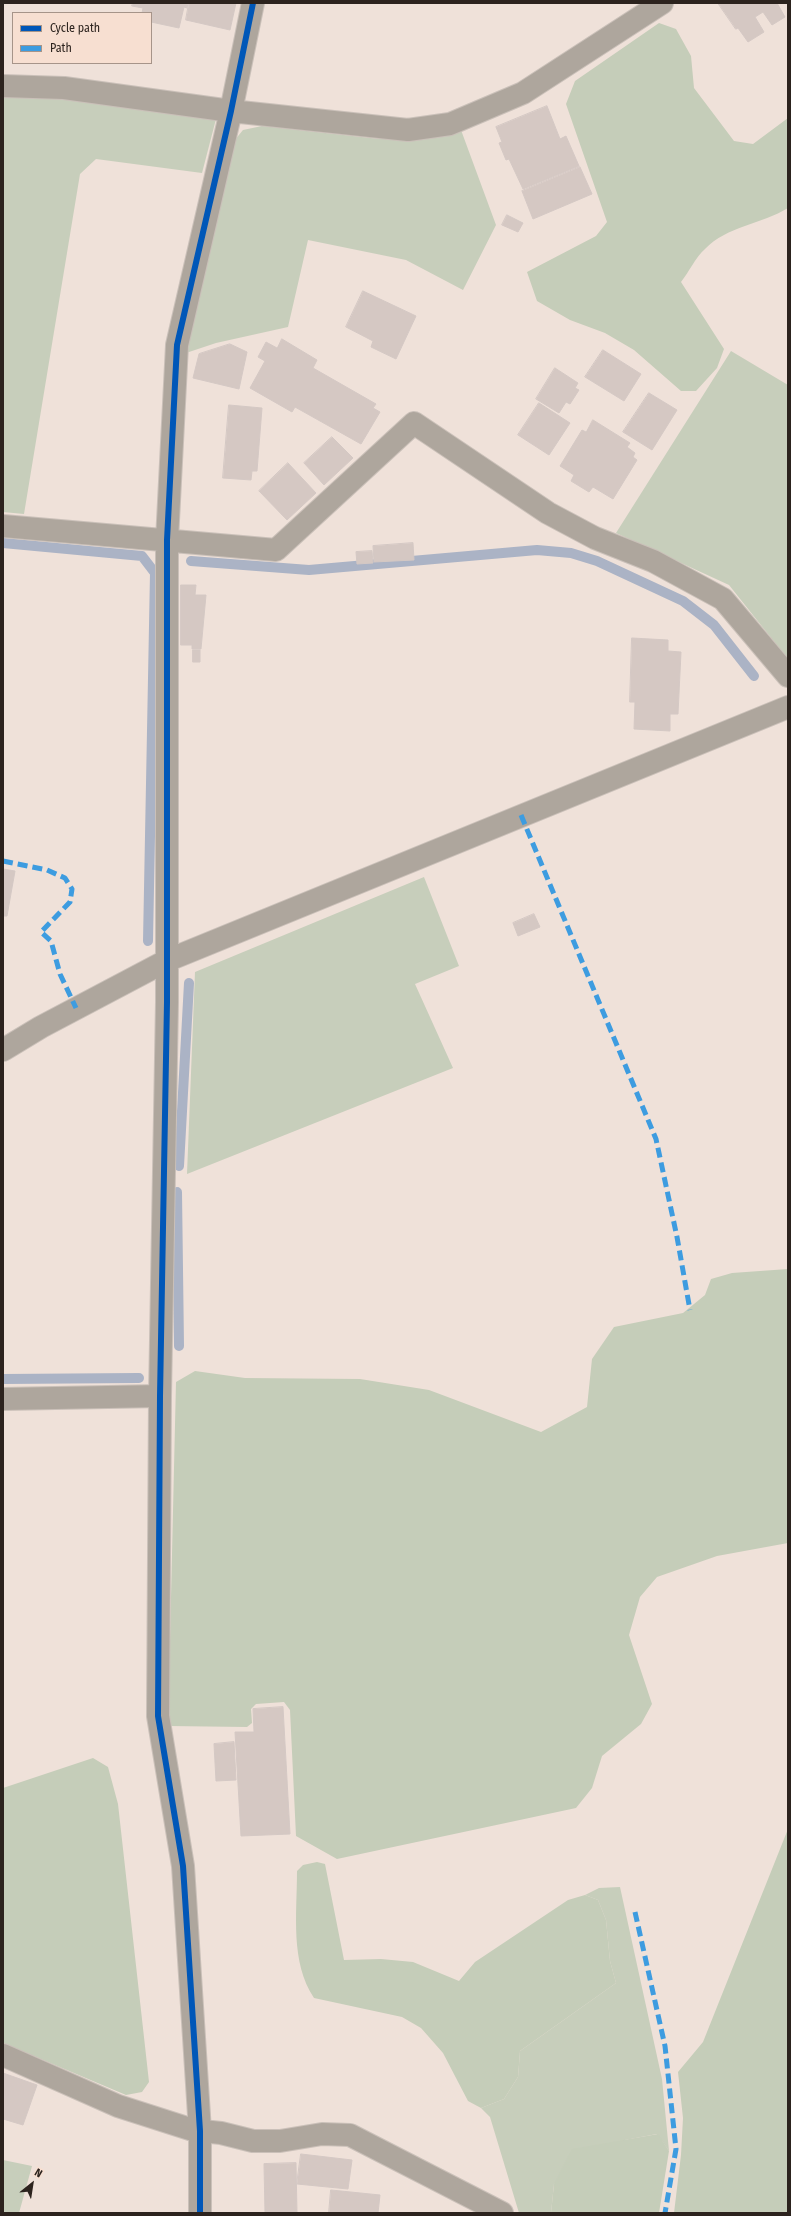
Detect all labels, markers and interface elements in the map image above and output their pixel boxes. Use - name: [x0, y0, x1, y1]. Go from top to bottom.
- legend: [12, 12, 152, 64]
- text: Cycle path: [50, 21, 100, 35]
- text: Path: [50, 41, 72, 55]
- north arrow: [12, 2164, 52, 2204]
- text: N: [32, 2166, 44, 2180]

